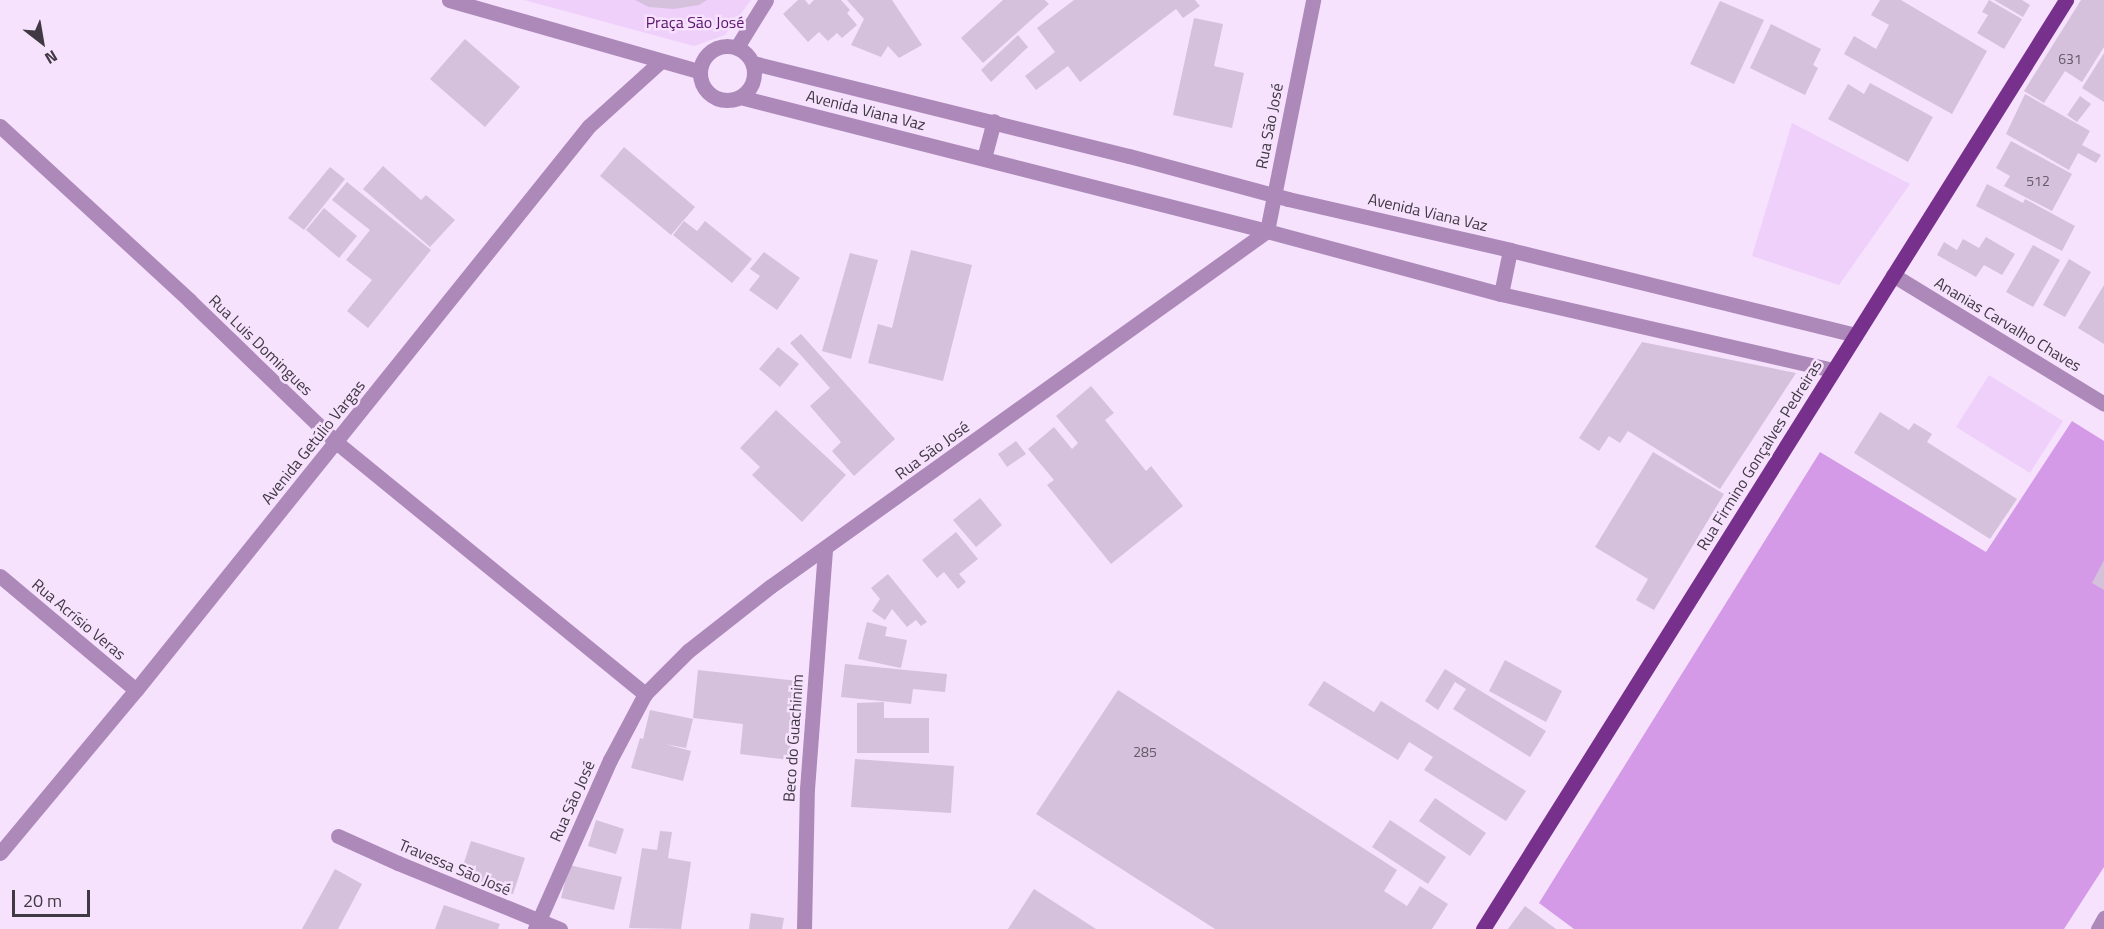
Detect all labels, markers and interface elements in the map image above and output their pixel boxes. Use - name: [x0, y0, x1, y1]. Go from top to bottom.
- north arrow: [12, 12, 72, 72]
- park label: Praça São José: [646, 12, 744, 32]
- text: N: [40, 44, 62, 71]
- house number: 631: [2058, 51, 2082, 67]
- street label: Rua São José: [1251, 81, 1287, 171]
- street label: Avenida Viana Vaz: [804, 86, 928, 134]
- house number: 512: [2026, 173, 2050, 189]
- street label: Avenida Viana Vaz: [1366, 189, 1490, 235]
- street label: Ananias Carvalho Chaves: [1931, 273, 2085, 375]
- street label: Rua Luis Domingues: [205, 291, 317, 399]
- street label: Rua Firmino Gonçalves Pedreiras: [1692, 356, 1826, 554]
- street label: Avenida Getúlio Vargas: [257, 376, 369, 508]
- street label: Rua São José: [891, 417, 973, 483]
- street label: Rua Acrísio Veras: [28, 574, 130, 664]
- street label: Beco do Guachinim: [779, 673, 807, 803]
- house number: 285: [1133, 744, 1157, 760]
- street label: Rua São José: [546, 757, 598, 845]
- street label: Travessa São José: [396, 835, 514, 899]
- scale bar: [15, 878, 93, 916]
- text: 20 m: [23, 887, 62, 914]

